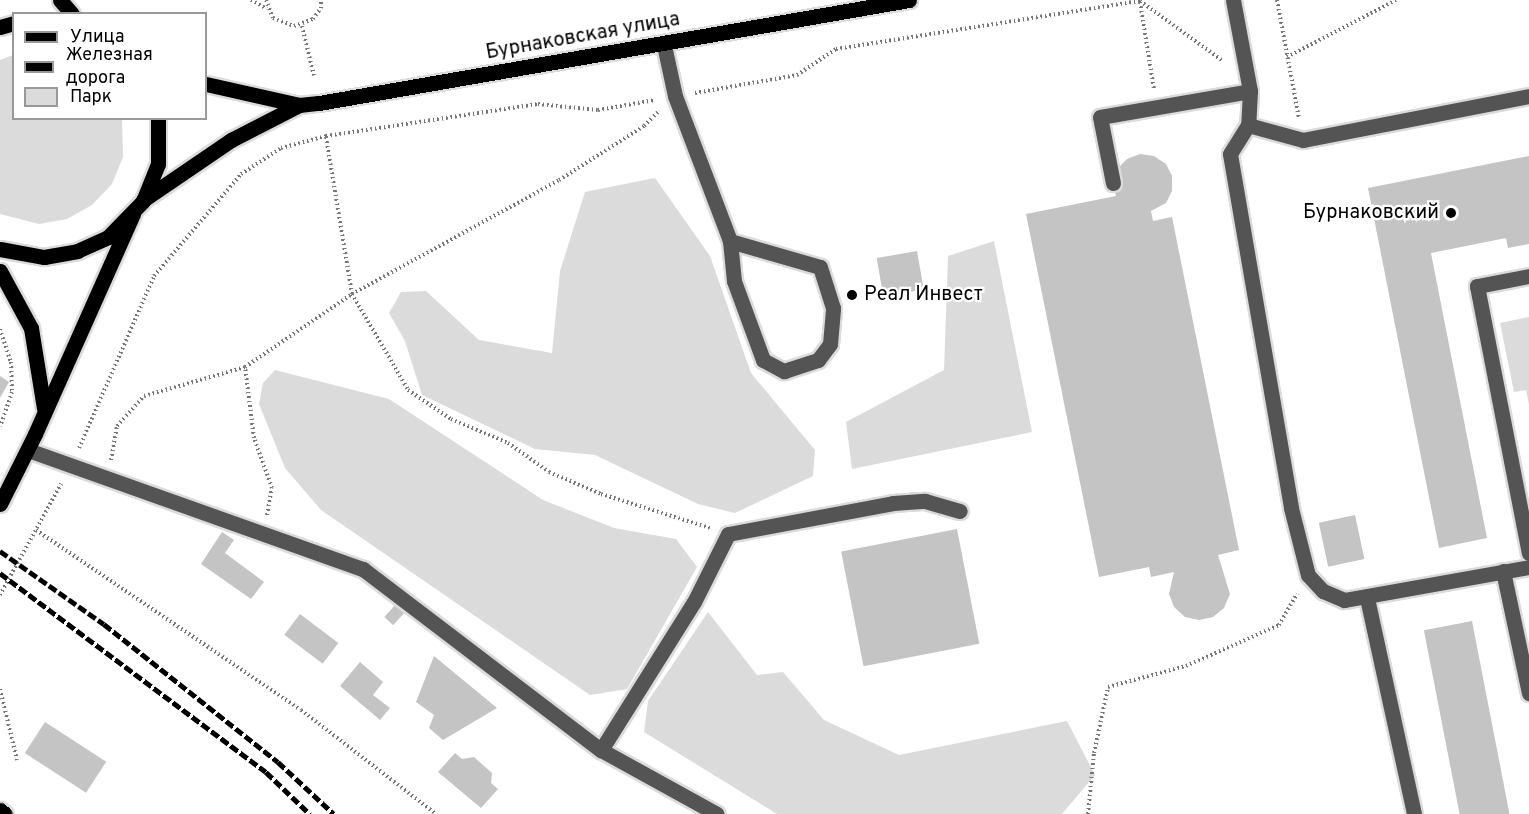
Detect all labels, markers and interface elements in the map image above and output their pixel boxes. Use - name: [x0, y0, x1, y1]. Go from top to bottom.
- street label: Бурнаковская улица: [484, 8, 682, 66]
- legend: [12, 12, 207, 120]
- text: Улица: [70, 26, 124, 49]
- text: Железная дорога: [66, 44, 153, 90]
- text: Парк: [70, 86, 112, 109]
- place label: Бурнаковский: [1303, 201, 1439, 225]
- marker: Бурнаковский: [1444, 206, 1458, 220]
- place label: Реал Инвест: [864, 283, 983, 307]
- marker: Реал Инвест: [845, 288, 859, 302]

